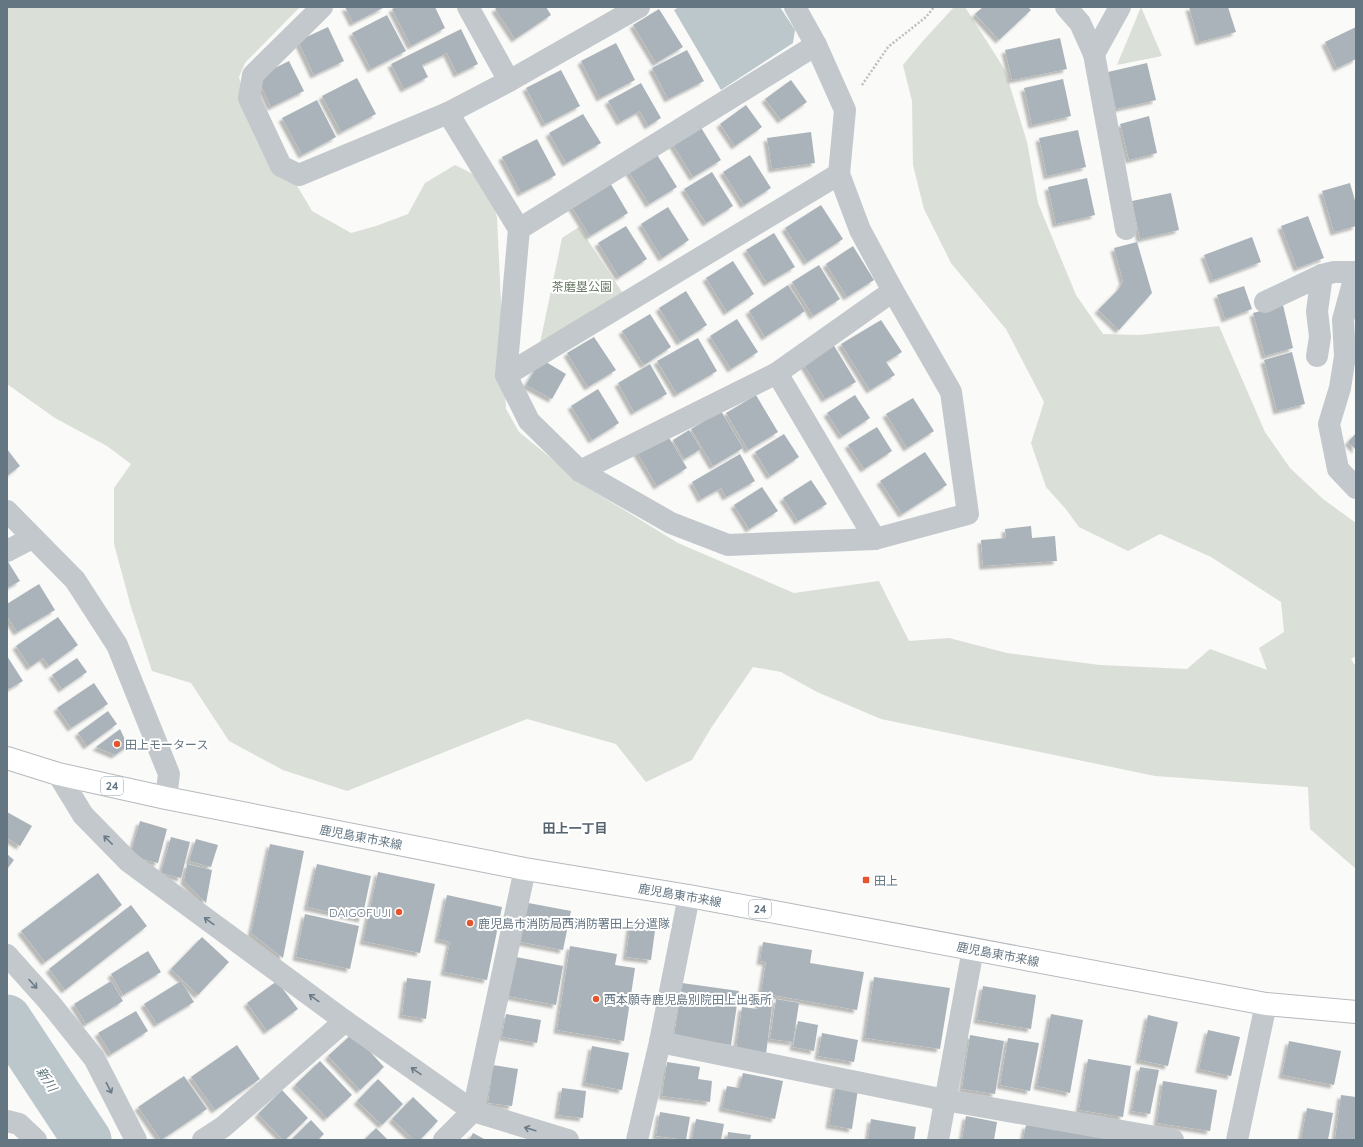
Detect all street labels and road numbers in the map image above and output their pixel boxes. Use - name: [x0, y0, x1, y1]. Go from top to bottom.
- road number: 24: [101, 777, 123, 795]
- street label: 鹿児島東市来線: [318, 822, 404, 852]
- street label: 鹿児島東市来線: [637, 880, 723, 910]
- road number: 24: [749, 900, 771, 918]
- street label: 鹿児島東市来線: [955, 939, 1041, 969]

